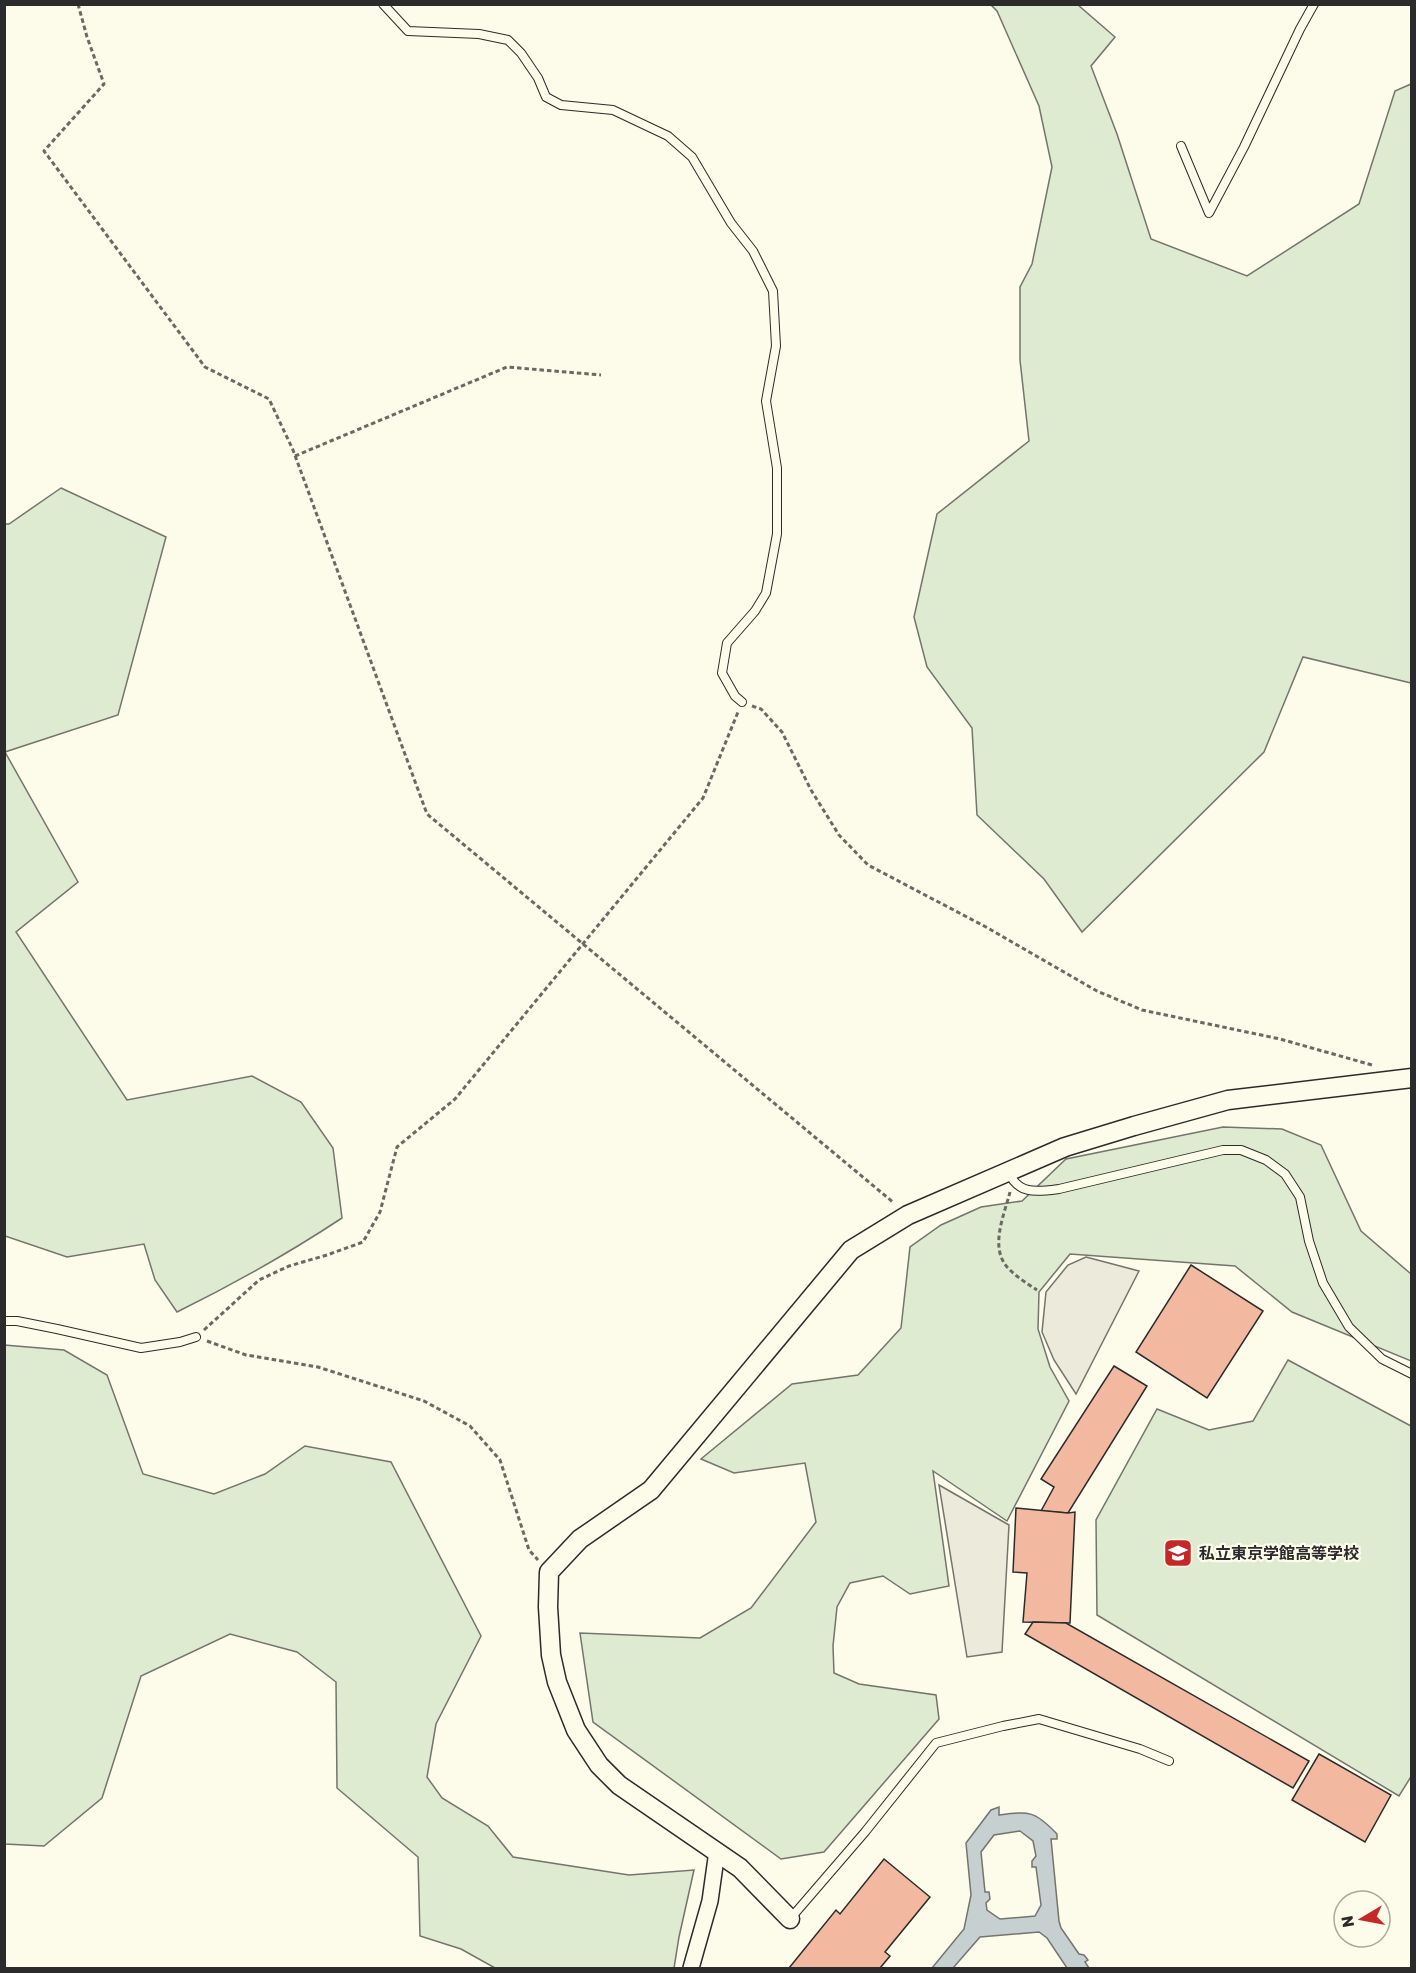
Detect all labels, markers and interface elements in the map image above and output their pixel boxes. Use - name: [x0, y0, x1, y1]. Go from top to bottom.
- school or university icon: 私立東京学館高等学校: [1162, 1537, 1194, 1569]
- place label: 私立東京学館高等学校: [1199, 1544, 1359, 1563]
- north arrow: [1332, 1889, 1392, 1949]
- text: N: [1337, 1914, 1358, 1929]

